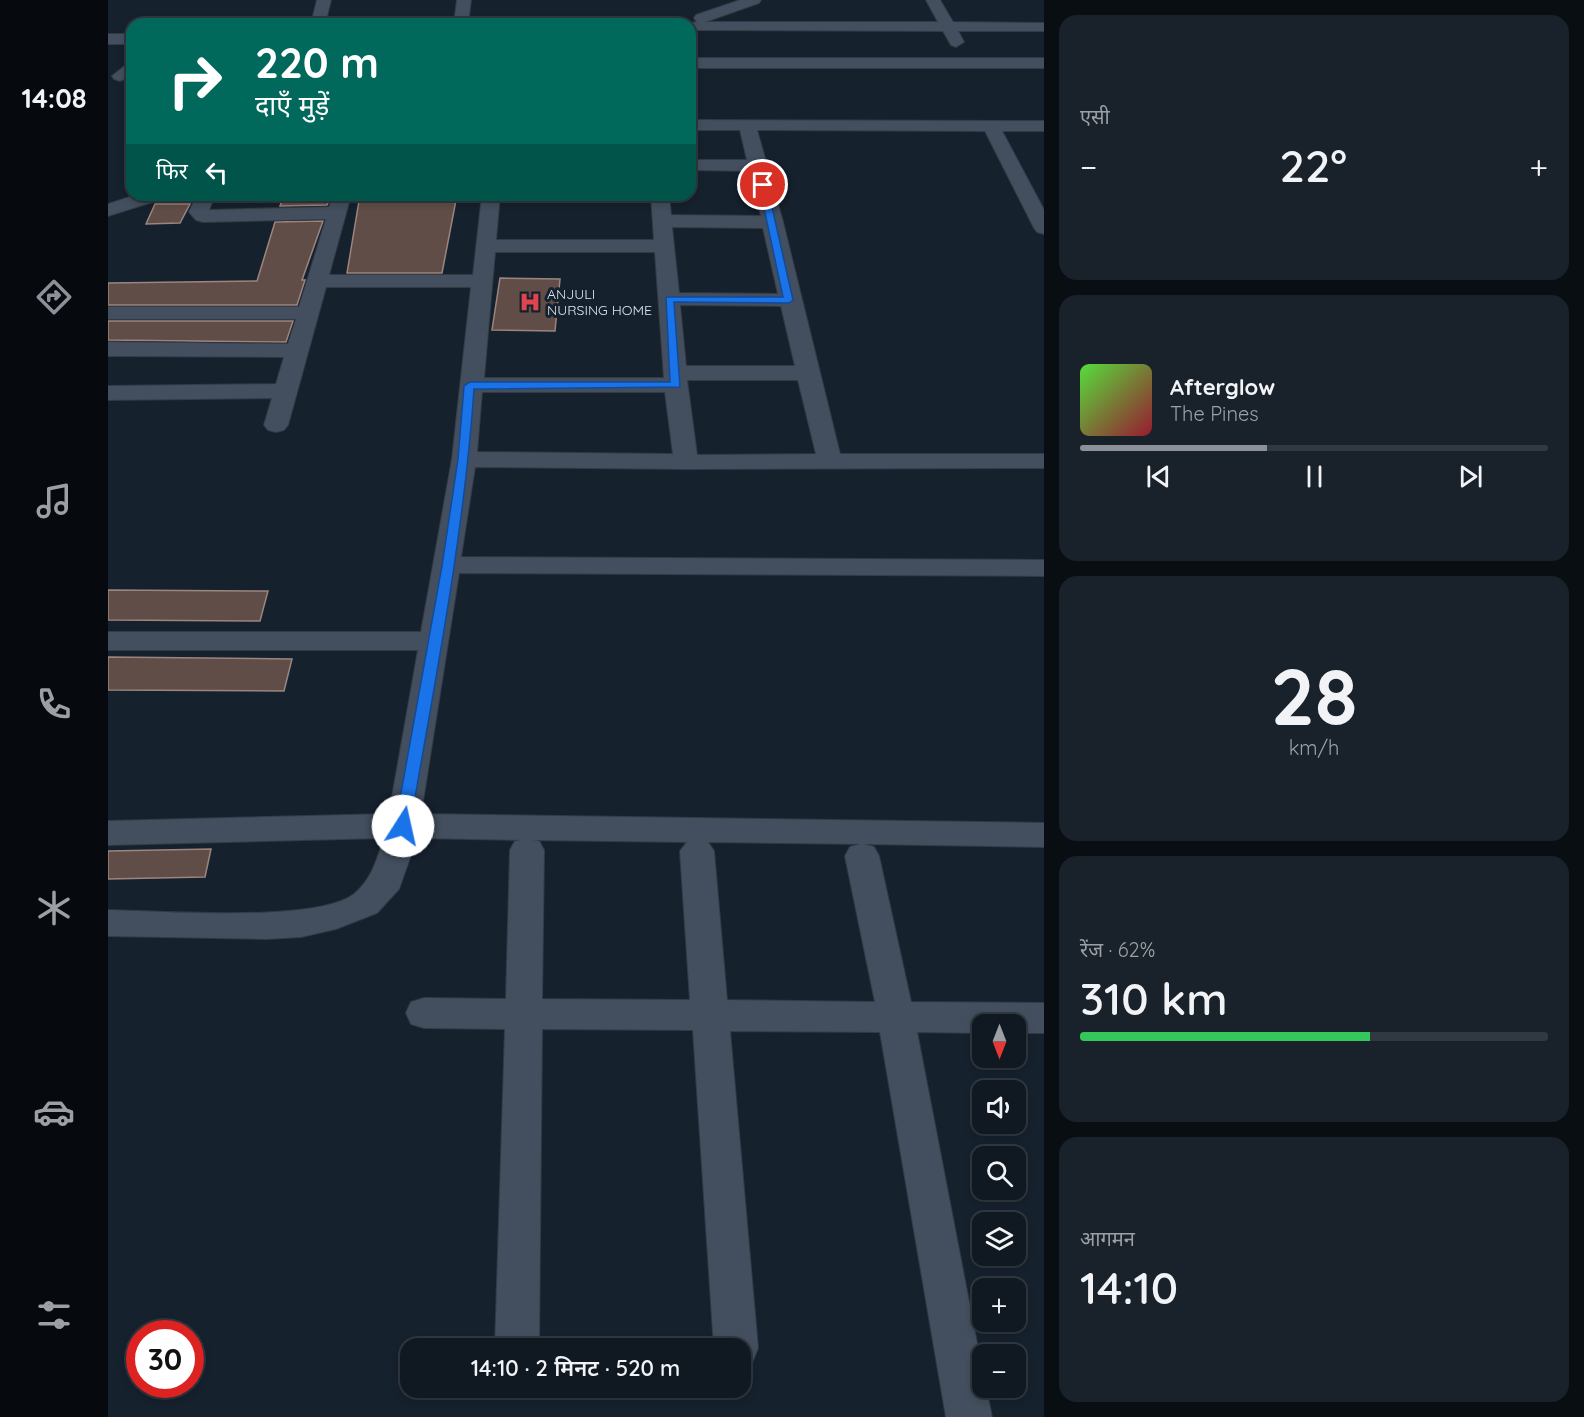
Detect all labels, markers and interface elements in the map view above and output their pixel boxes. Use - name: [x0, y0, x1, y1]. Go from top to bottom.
- text: 220 m: [255, 36, 379, 89]
- icon: right: [156, 42, 234, 120]
- text: 14:08: [21, 81, 87, 115]
- text: दाएँ मुड़ें: [255, 88, 329, 122]
- text: एसी: [1080, 104, 1110, 129]
- text: 22°: [1280, 137, 1347, 193]
- text: −: [1080, 146, 1097, 187]
- text: +: [1529, 146, 1548, 187]
- icon: left: [200, 156, 233, 189]
- text: फिर: [156, 157, 188, 185]
- pin: [737, 159, 788, 210]
- icon: arrive: [746, 168, 779, 201]
- icon: directions: [33, 276, 75, 318]
- place label: ANJULI NURSING HOME: [547, 285, 652, 319]
- hospital icon: ANJULI NURSING HOME: [518, 290, 542, 314]
- text: Afterglow: [1170, 373, 1275, 401]
- text: The Pines: [1170, 401, 1259, 426]
- icon: previous: [1142, 460, 1175, 493]
- icon: pause: [1298, 460, 1331, 493]
- icon: next: [1454, 460, 1487, 493]
- icon: music: [33, 480, 75, 522]
- text: 28: [1270, 647, 1358, 745]
- icon: phone: [33, 683, 75, 725]
- text: km/h: [1289, 735, 1339, 760]
- position arrow: [371, 794, 435, 858]
- icon: climate: [33, 887, 75, 929]
- text: रेंज · 62%: [1080, 937, 1155, 962]
- text: 310 km: [1080, 970, 1228, 1026]
- north arrow: [972, 1014, 1026, 1068]
- map controls: [972, 1014, 1026, 1398]
- button: sound: [972, 1080, 1026, 1134]
- icon: car: [33, 1091, 75, 1133]
- button: search: [972, 1146, 1026, 1200]
- button: layers: [972, 1212, 1026, 1266]
- text: आगमन: [1080, 1226, 1135, 1251]
- text: 14:10: [1080, 1259, 1178, 1315]
- button: +: [972, 1278, 1026, 1332]
- icon: filters: [33, 1294, 75, 1336]
- speed limit sign: 30: [126, 1320, 204, 1398]
- button: −: [972, 1344, 1026, 1398]
- text: 14:10 · 2 मिनट · 520 m: [471, 1354, 680, 1382]

